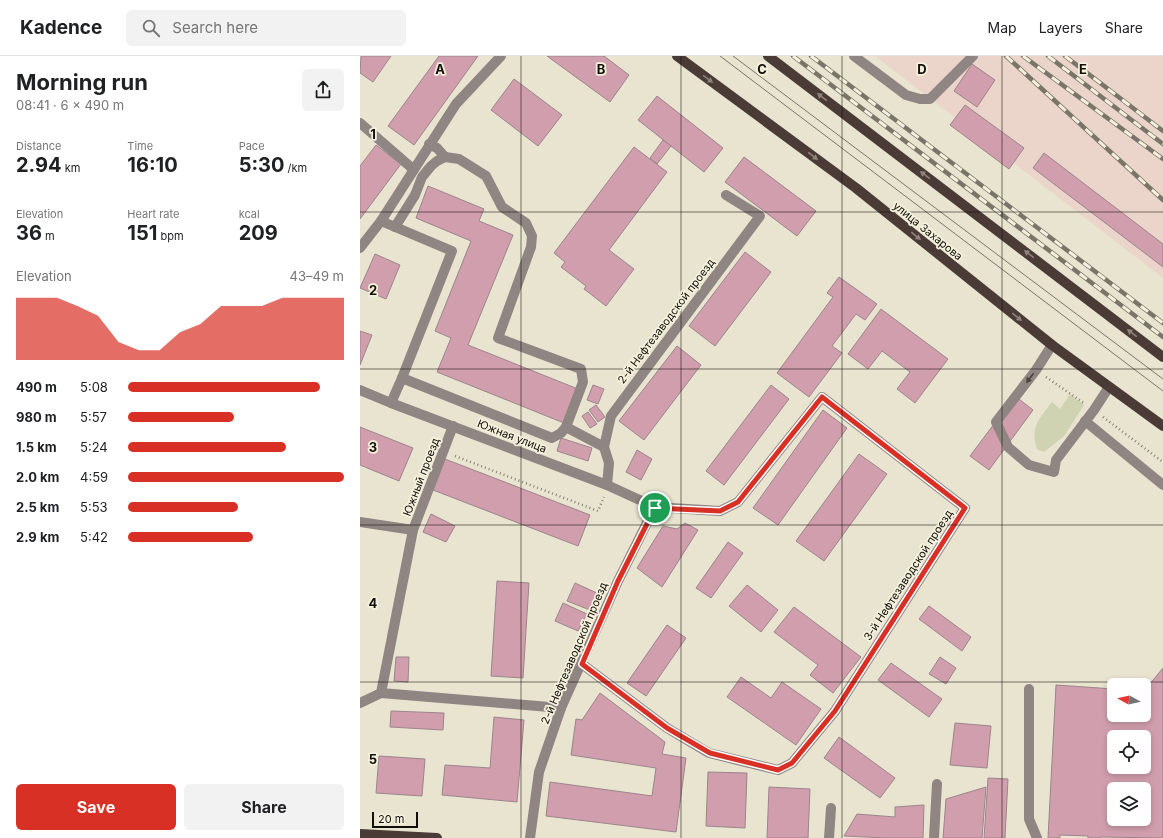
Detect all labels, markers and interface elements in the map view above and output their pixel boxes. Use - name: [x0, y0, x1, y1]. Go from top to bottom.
- search box: [126, 10, 406, 46]
- text: Kadence: [20, 16, 102, 39]
- icon: search: [140, 17, 162, 39]
- text: Search here: [172, 18, 258, 37]
- text: Map: [988, 19, 1017, 36]
- text: Layers: [1039, 19, 1083, 36]
- text: Share: [1105, 19, 1143, 36]
- text: A: [435, 61, 445, 77]
- text: B: [597, 61, 606, 77]
- text: C: [757, 61, 767, 77]
- text: D: [917, 61, 927, 77]
- text: E: [1079, 61, 1087, 77]
- text: Morning run: [16, 69, 148, 95]
- button: share: [302, 69, 344, 111]
- one-way arrow: [703, 75, 714, 83]
- one-way arrow: [816, 92, 827, 101]
- text: 08:41 · 6 × 490 m: [16, 97, 124, 113]
- text: 1: [370, 126, 376, 142]
- text: Distance: [16, 139, 61, 153]
- text: Time: [127, 139, 153, 153]
- text: Pace: [239, 139, 265, 153]
- one-way arrow: [808, 152, 818, 160]
- text: 2.94: [16, 153, 62, 177]
- text: 16:10: [127, 153, 178, 177]
- text: 5:30: [239, 153, 285, 177]
- text: km: [62, 161, 80, 175]
- text: /km: [285, 161, 307, 175]
- one-way arrow: [920, 171, 931, 179]
- street label: улица Захарова: [890, 199, 966, 263]
- text: Elevation: [16, 207, 63, 221]
- text: Heart rate: [127, 207, 179, 221]
- text: kcal: [239, 207, 260, 221]
- text: 36: [16, 221, 42, 245]
- text: 151: [127, 221, 157, 245]
- text: 209: [239, 221, 278, 245]
- text: m: [42, 229, 55, 243]
- text: bpm: [157, 229, 184, 243]
- one-way arrow: [910, 232, 921, 241]
- one-way arrow: [1023, 250, 1034, 258]
- street label: 2-й Нефтезаводской проезд: [614, 256, 718, 386]
- text: Elevation: [16, 268, 72, 284]
- text: 43–49 m: [290, 268, 344, 284]
- text: 2: [369, 282, 377, 298]
- one-way arrow: [1012, 313, 1023, 322]
- one-way arrow: [1127, 329, 1137, 337]
- one-way arrow: [1026, 372, 1034, 383]
- text: 490 m: [16, 379, 57, 395]
- text: 5:08: [80, 379, 108, 395]
- text: 980 m: [16, 409, 57, 425]
- text: 5:57: [80, 409, 107, 425]
- street label: Южная улица: [475, 416, 549, 456]
- street label: Южный проезд: [400, 436, 442, 518]
- text: 1.5 km: [16, 439, 57, 455]
- text: 5:24: [80, 439, 108, 455]
- text: 3: [369, 439, 377, 455]
- text: 2.0 km: [16, 469, 59, 485]
- text: 4:59: [80, 469, 108, 485]
- pin: [638, 491, 672, 525]
- icon: arrive: [644, 497, 666, 519]
- text: 2.5 km: [16, 499, 59, 515]
- text: 5:53: [80, 499, 108, 515]
- street label: 3-й Нефтезаводской проезд: [860, 507, 956, 643]
- text: 2.9 km: [16, 529, 59, 545]
- text: 5:42: [80, 529, 108, 545]
- street label: 2-й Нефтезаводской проезд: [538, 580, 610, 726]
- text: 4: [369, 595, 378, 611]
- north arrow: [1107, 678, 1151, 722]
- map controls: [1107, 678, 1151, 826]
- button: locate: [1107, 730, 1151, 774]
- text: 5: [369, 751, 377, 767]
- button: layers: [1107, 782, 1151, 826]
- button: Save: [16, 784, 176, 830]
- button: Share: [184, 784, 344, 830]
- scale bar: [372, 810, 418, 829]
- text: 20 m: [378, 812, 404, 826]

